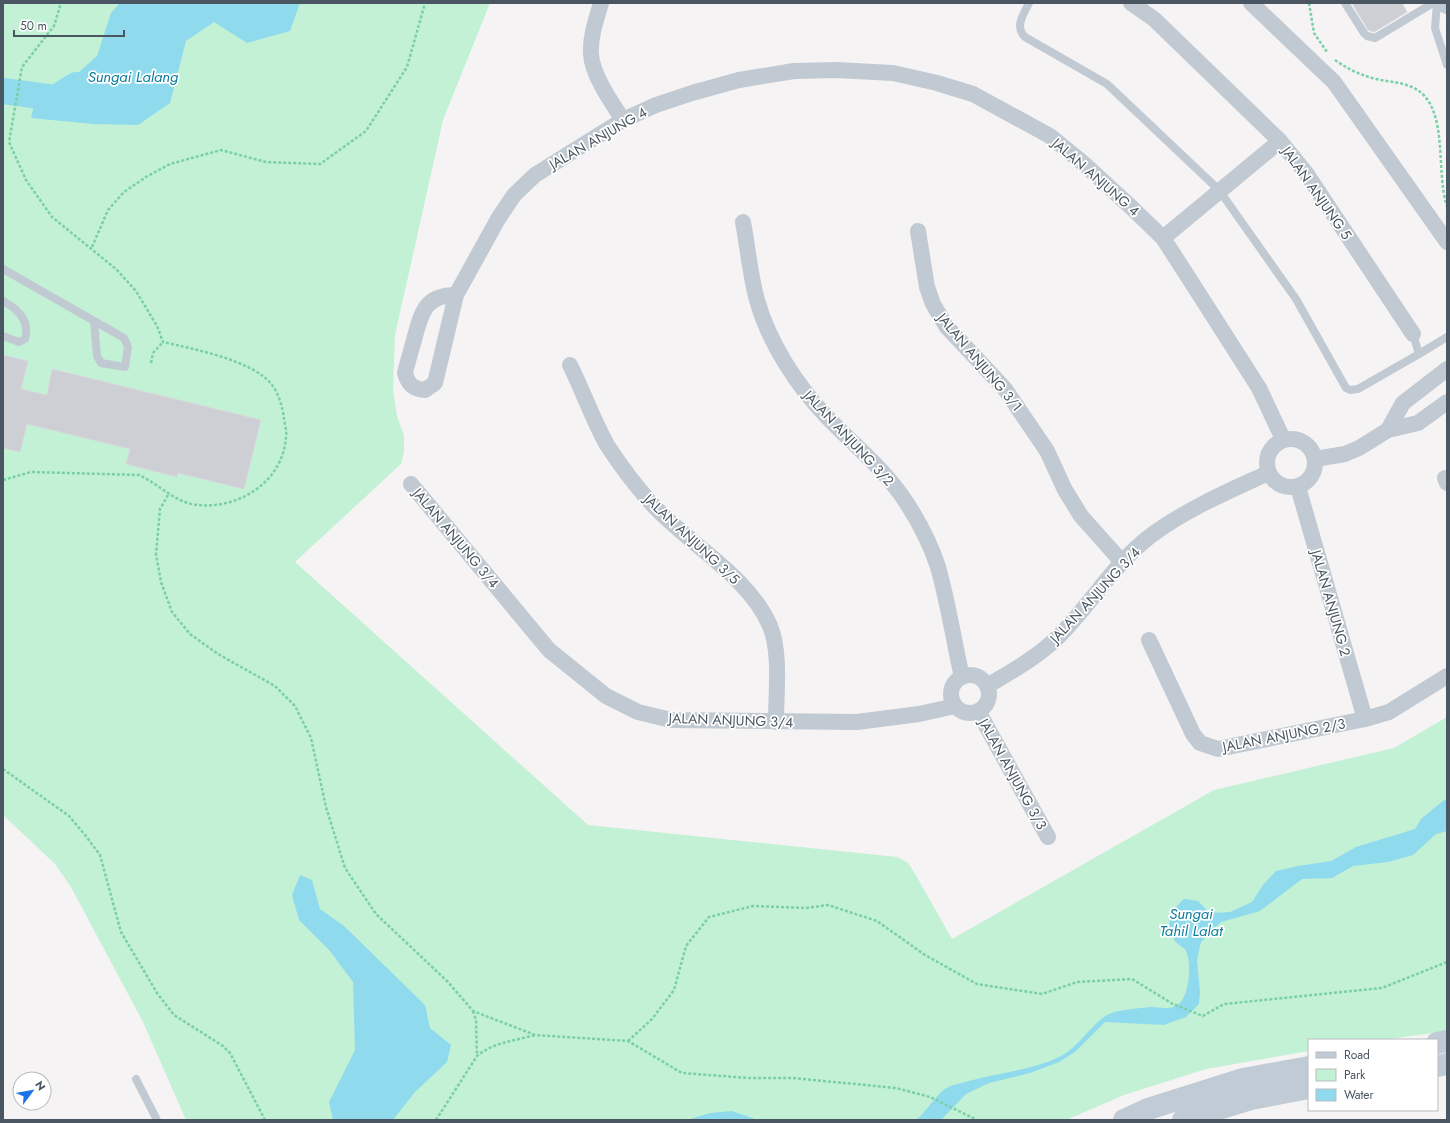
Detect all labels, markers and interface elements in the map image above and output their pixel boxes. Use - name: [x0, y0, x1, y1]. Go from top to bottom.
- scale bar: [14, 12, 124, 38]
- text: 50 m: [20, 17, 47, 35]
- water label: Sungai Lalang: [88, 66, 179, 88]
- street label: JALAN ANJUNG 4: [544, 102, 651, 175]
- street label: JALAN ANJUNG 4: [1046, 132, 1144, 221]
- street label: JALAN ANJUNG 5: [1276, 141, 1357, 244]
- street label: JALAN ANJUNG 3/1: [932, 307, 1027, 415]
- street label: JALAN ANJUNG 3/2: [798, 384, 899, 490]
- street label: JALAN ANJUNG 3/4: [407, 482, 504, 592]
- street label: JALAN ANJUNG 3/5: [638, 488, 744, 589]
- street label: JALAN ANJUNG 3/4: [1044, 543, 1145, 649]
- street label: JALAN ANJUNG 2: [1306, 546, 1356, 659]
- street label: JALAN ANJUNG 3/4: [666, 708, 794, 732]
- street label: JALAN ANJUNG 3/3: [973, 713, 1052, 833]
- street label: JALAN ANJUNG 2/3: [1219, 713, 1347, 757]
- water label: Sungai Tahil Lalat: [1160, 903, 1224, 942]
- legend: [1308, 1039, 1438, 1111]
- text: Road: [1344, 1046, 1370, 1064]
- text: Park: [1344, 1066, 1366, 1084]
- north arrow: [12, 1071, 52, 1111]
- text: N: [31, 1078, 50, 1094]
- text: Water: [1344, 1086, 1375, 1104]

